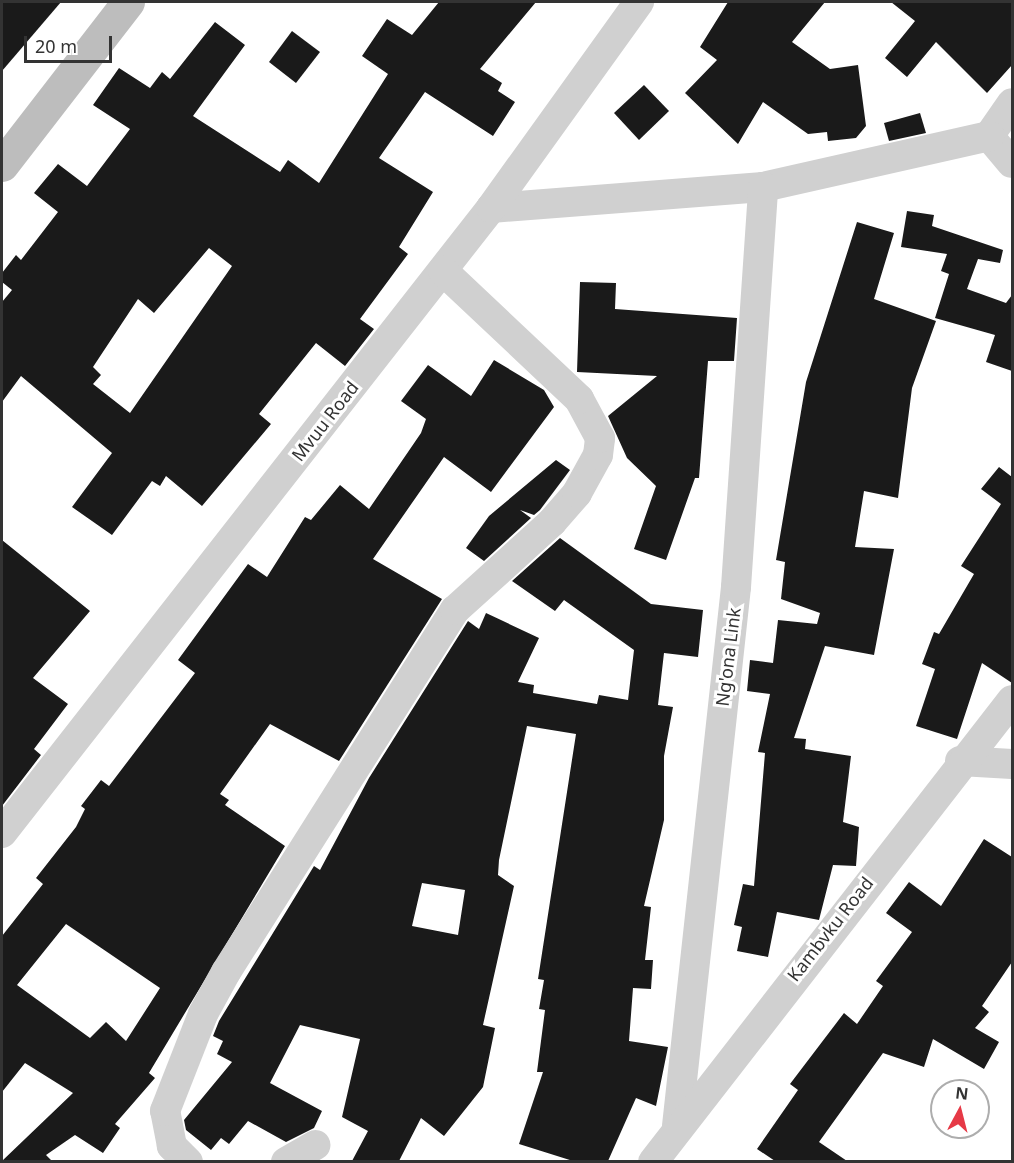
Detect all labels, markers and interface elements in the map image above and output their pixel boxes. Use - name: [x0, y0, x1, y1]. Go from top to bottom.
- scale bar: [27, 24, 116, 62]
- text: 20 m: [35, 34, 77, 58]
- street label: Mvuu Road: [287, 377, 363, 465]
- street label: Ng'ona Link: [711, 606, 745, 708]
- street label: Kambvku Road: [783, 872, 877, 986]
- north arrow: [930, 1079, 990, 1139]
- text: N: [954, 1081, 970, 1105]

